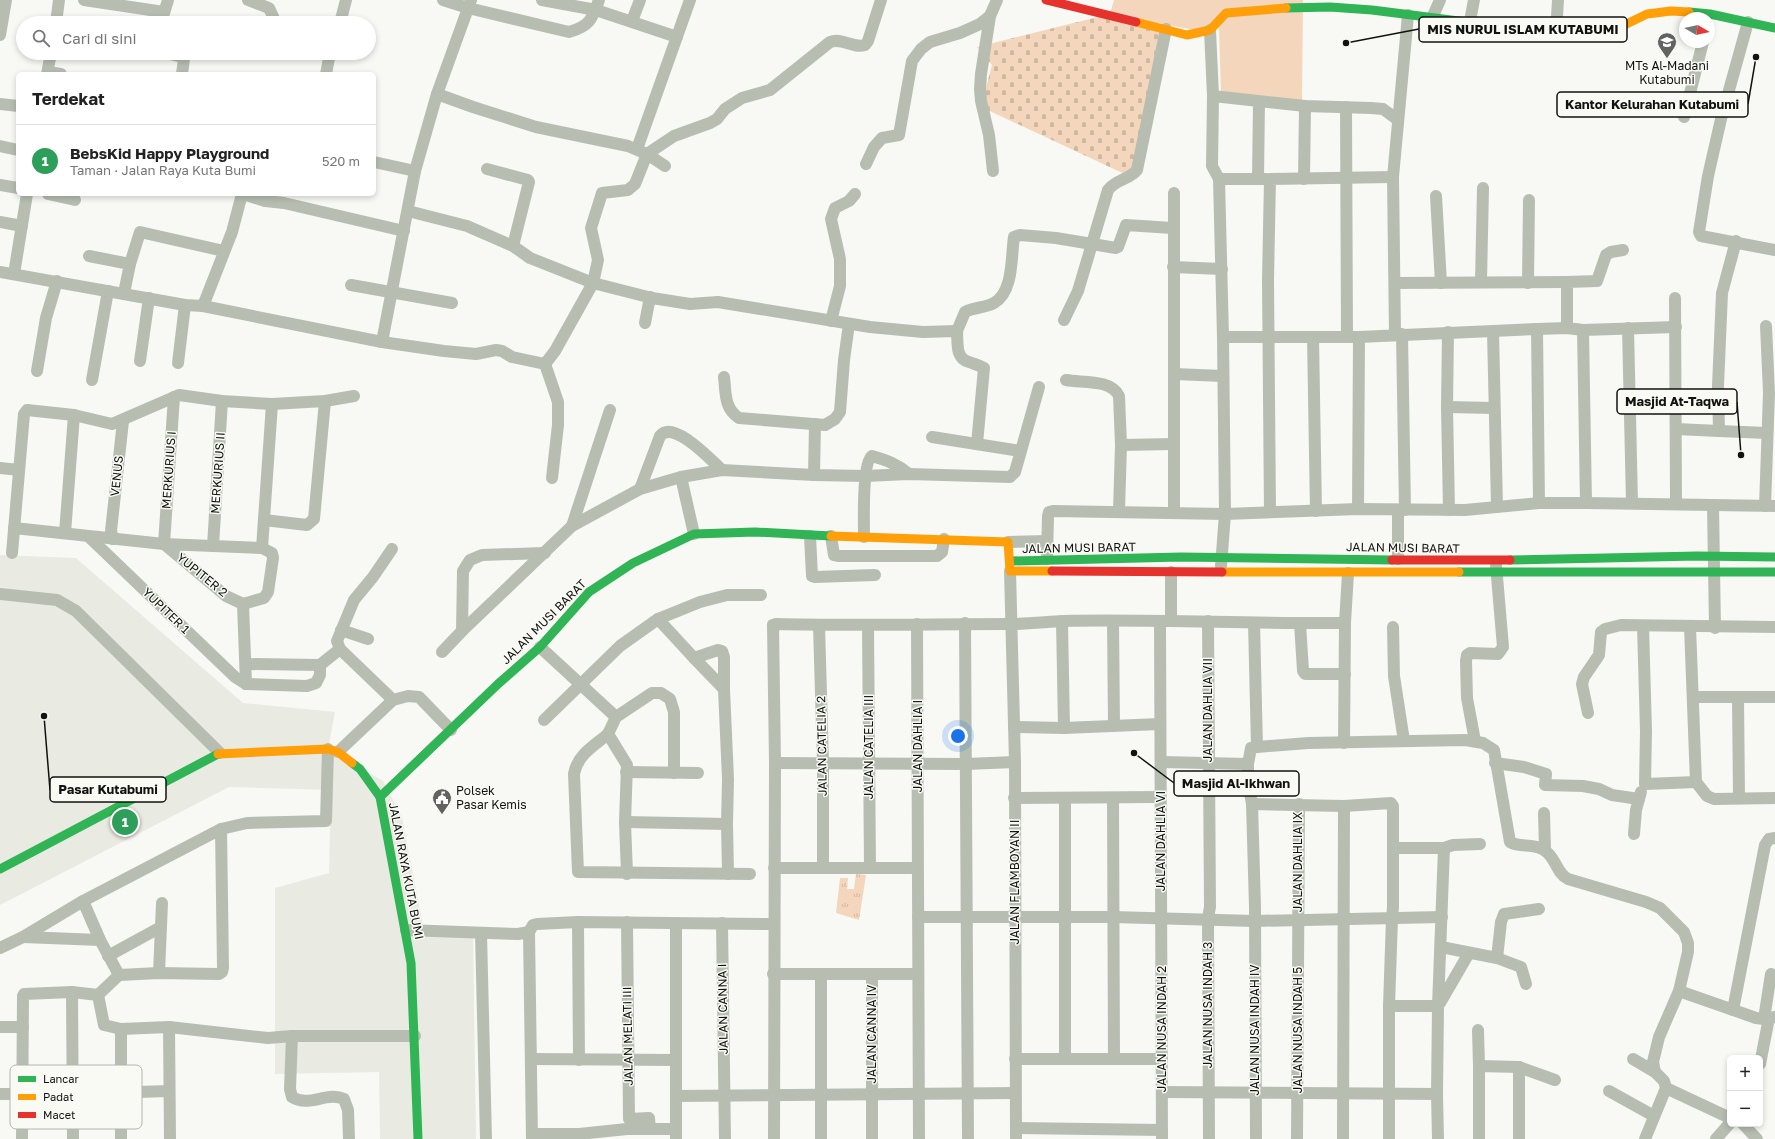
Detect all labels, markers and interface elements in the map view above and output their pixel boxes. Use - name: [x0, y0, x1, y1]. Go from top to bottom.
- north arrow: [1679, 12, 1715, 48]
- search box: [16, 16, 376, 60]
- callout: MIS NURUL ISLAM KUTABUMI: [1419, 17, 1627, 42]
- text: MIS NURUL ISLAM KUTABUMI: [1427, 21, 1619, 37]
- icon: search: [30, 27, 52, 49]
- text: Cari di sini: [62, 29, 137, 47]
- school or university icon: MTs Al-Madani Kutabumi: [1656, 31, 1678, 59]
- place label: MTs Al-Madani Kutabumi: [1625, 58, 1709, 87]
- text: Terdekat: [32, 88, 105, 109]
- callout: Kantor Kelurahan Kutabumi: [1557, 92, 1748, 117]
- text: Kantor Kelurahan Kutabumi: [1565, 96, 1739, 112]
- text: BebsKid Happy Playground: [70, 144, 269, 162]
- text: 1: [42, 153, 48, 169]
- text: 520 m: [322, 153, 360, 169]
- text: Taman · Jalan Raya Kuta Bumi: [70, 162, 256, 178]
- callout: Masjid At-Taqwa: [1617, 389, 1737, 414]
- text: Masjid At-Taqwa: [1625, 393, 1730, 409]
- street label: MERKURIUS I: [158, 431, 179, 509]
- street label: MERKURIUS II: [207, 432, 228, 514]
- street label: VENUS: [107, 454, 126, 497]
- street label: JALAN MUSI BARAT: [1022, 539, 1137, 556]
- street label: JALAN MUSI BARAT: [1346, 539, 1461, 556]
- street label: YUPITER 2: [174, 550, 231, 600]
- street label: JALAN MUSI BARAT: [498, 576, 590, 667]
- street label: YUPITER 1: [140, 584, 193, 637]
- street label: JALAN DAHLIA VII: [1200, 658, 1215, 762]
- street label: JALAN CATELIA III: [861, 695, 876, 799]
- street label: JALAN CATELIA 2: [813, 696, 830, 796]
- street label: JALAN DAHLIA I: [910, 700, 925, 792]
- your location: [948, 726, 968, 746]
- callout: Masjid Al-Ikhwan: [1174, 771, 1299, 796]
- text: Masjid Al-Ikhwan: [1182, 775, 1290, 791]
- callout: Pasar Kutabumi: [50, 777, 166, 802]
- text: Pasar Kutabumi: [58, 781, 158, 797]
- place label: Polsek Pasar Kemis: [456, 783, 527, 812]
- public building icon: Polsek Pasar Kemis: [431, 787, 453, 815]
- street label: JALAN DAHLIA VI: [1153, 791, 1168, 891]
- street label: JALAN RAYA KUTA BUMI: [386, 801, 427, 941]
- pin: 1: [112, 807, 138, 837]
- street label: JALAN DAHLIA IX: [1290, 812, 1305, 912]
- street label: JALAN FLAMBOYAN II: [1007, 819, 1022, 945]
- street label: JALAN NUSA INDAH 3: [1200, 942, 1215, 1068]
- street label: JALAN CANNA I: [714, 964, 731, 1054]
- street label: JALAN NUSA INDAH IV: [1247, 964, 1262, 1096]
- street label: JALAN NUSA INDAH 2: [1154, 966, 1169, 1092]
- street label: JALAN NUSA INDAH 5: [1290, 967, 1305, 1093]
- street label: JALAN CANNA IV: [864, 985, 879, 1083]
- street label: JALAN MELATI III: [619, 986, 636, 1086]
- map controls: [1727, 1055, 1763, 1127]
- button: +: [1727, 1055, 1763, 1091]
- legend: [10, 1065, 142, 1129]
- text: Lancar: [43, 1072, 80, 1085]
- text: Padat: [43, 1090, 74, 1103]
- button: −: [1727, 1091, 1763, 1127]
- text: Macet: [43, 1108, 75, 1121]

